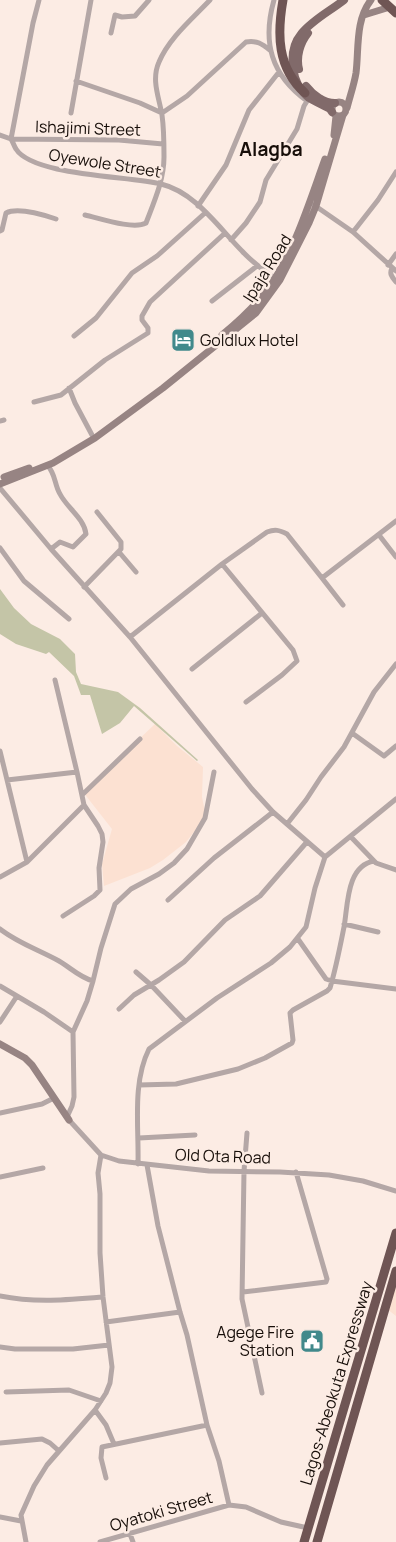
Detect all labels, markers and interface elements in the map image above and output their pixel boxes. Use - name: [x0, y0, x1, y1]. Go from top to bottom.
- street label: Ishajimi Street: [35, 115, 141, 141]
- district label: Alagba: [239, 136, 303, 162]
- street label: Oyewole Street: [47, 143, 163, 183]
- street label: Ipaja Road: [238, 230, 296, 306]
- hotel icon: Goldlux Hotel: [170, 327, 196, 353]
- place label: Goldlux Hotel: [200, 329, 298, 351]
- street label: Old Ota Road: [175, 1143, 271, 1169]
- street label: Lagos-Abeokuta Expressway: [294, 1278, 378, 1488]
- place label: Agege Fire Station: [216, 1321, 294, 1361]
- public building icon: Agege Fire Station: [299, 1328, 325, 1354]
- street label: Oyatoki Street: [107, 1486, 215, 1536]

